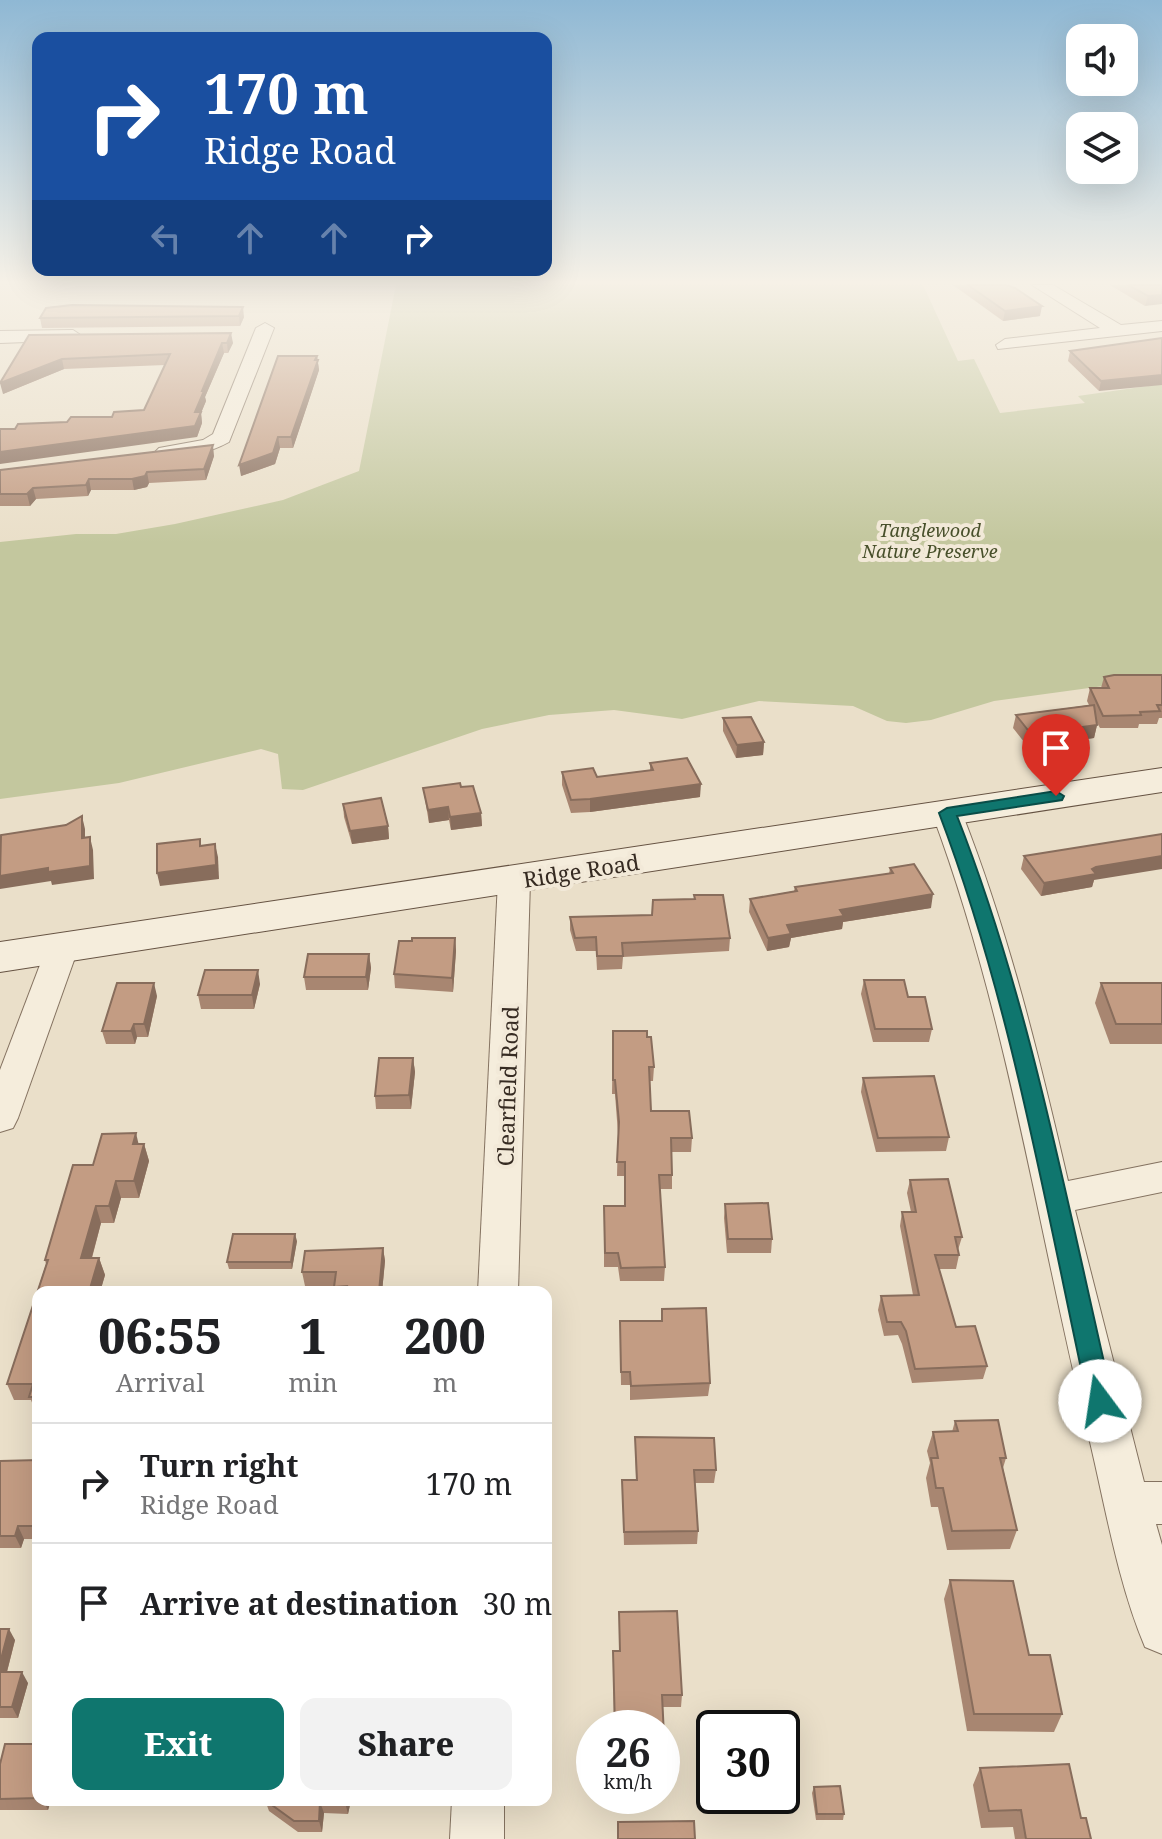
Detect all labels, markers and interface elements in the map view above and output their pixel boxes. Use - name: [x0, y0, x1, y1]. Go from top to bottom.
- map controls: [1066, 24, 1138, 184]
- button: sound: [1066, 24, 1138, 96]
- text: 170 m: [204, 54, 369, 130]
- icon: right: [72, 64, 176, 168]
- button: layers: [1066, 112, 1138, 184]
- text: Ridge Road: [204, 126, 396, 175]
- icon: left: [144, 216, 188, 260]
- icon: ahead: [228, 216, 272, 260]
- icon: ahead: [312, 216, 356, 260]
- icon: right: [396, 216, 440, 260]
- park label: Tanglewood Nature Preserve: [861, 518, 998, 563]
- pin: [1022, 714, 1090, 796]
- icon: arrive: [1034, 726, 1078, 770]
- street label: Ridge Road: [521, 846, 642, 894]
- street label: Clearfield Road: [489, 1005, 525, 1167]
- text: 06:55: [98, 1303, 222, 1368]
- text: 1: [299, 1303, 327, 1368]
- text: 200: [404, 1303, 486, 1368]
- position arrow: [1058, 1359, 1142, 1443]
- text: Arrival: [116, 1364, 205, 1400]
- text: min: [288, 1364, 338, 1400]
- text: m: [433, 1364, 457, 1400]
- text: Turn right: [140, 1445, 298, 1486]
- icon: right: [72, 1461, 116, 1505]
- text: 170 m: [426, 1463, 512, 1504]
- text: Ridge Road: [140, 1486, 279, 1522]
- icon: arrive: [72, 1581, 116, 1625]
- text: Arrive at destination: [140, 1583, 459, 1624]
- text: 30 m: [483, 1583, 552, 1624]
- button: Exit: [72, 1698, 284, 1790]
- button: Share: [300, 1698, 512, 1790]
- speed limit sign: 30: [696, 1710, 800, 1814]
- text: 26: [605, 1724, 651, 1779]
- text: km/h: [603, 1768, 653, 1795]

